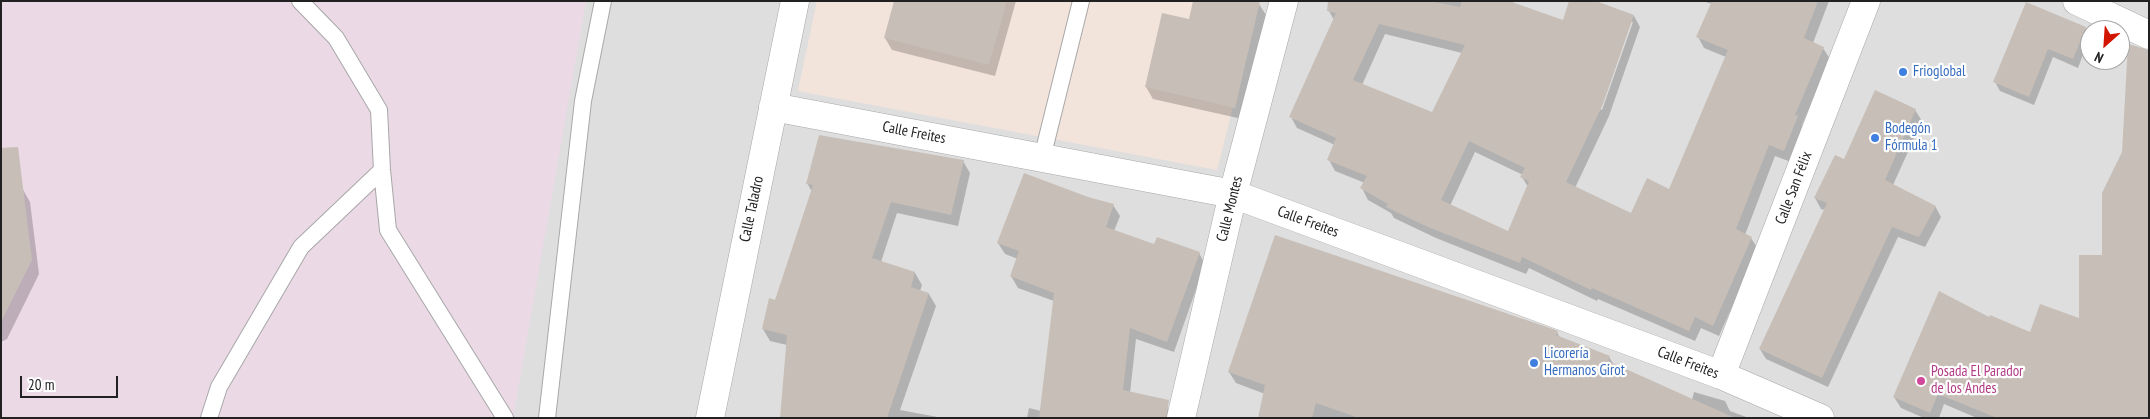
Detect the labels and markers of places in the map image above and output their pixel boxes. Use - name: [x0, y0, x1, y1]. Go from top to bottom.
- place label: Frioglobal: [1913, 63, 1965, 81]
- marker: Frioglobal: [1897, 66, 1909, 78]
- place label: Bodegón Fórmula 1: [1885, 120, 1937, 155]
- marker: Bodegón Fórmula 1: [1869, 132, 1881, 144]
- place label: Licorería Hermanos Girot: [1544, 345, 1625, 380]
- marker: Licorería Hermanos Girot: [1528, 357, 1540, 369]
- place label: Posada El Parador de los Andes: [1931, 363, 2023, 398]
- marker: Posada El Parador de los Andes: [1915, 375, 1927, 387]

